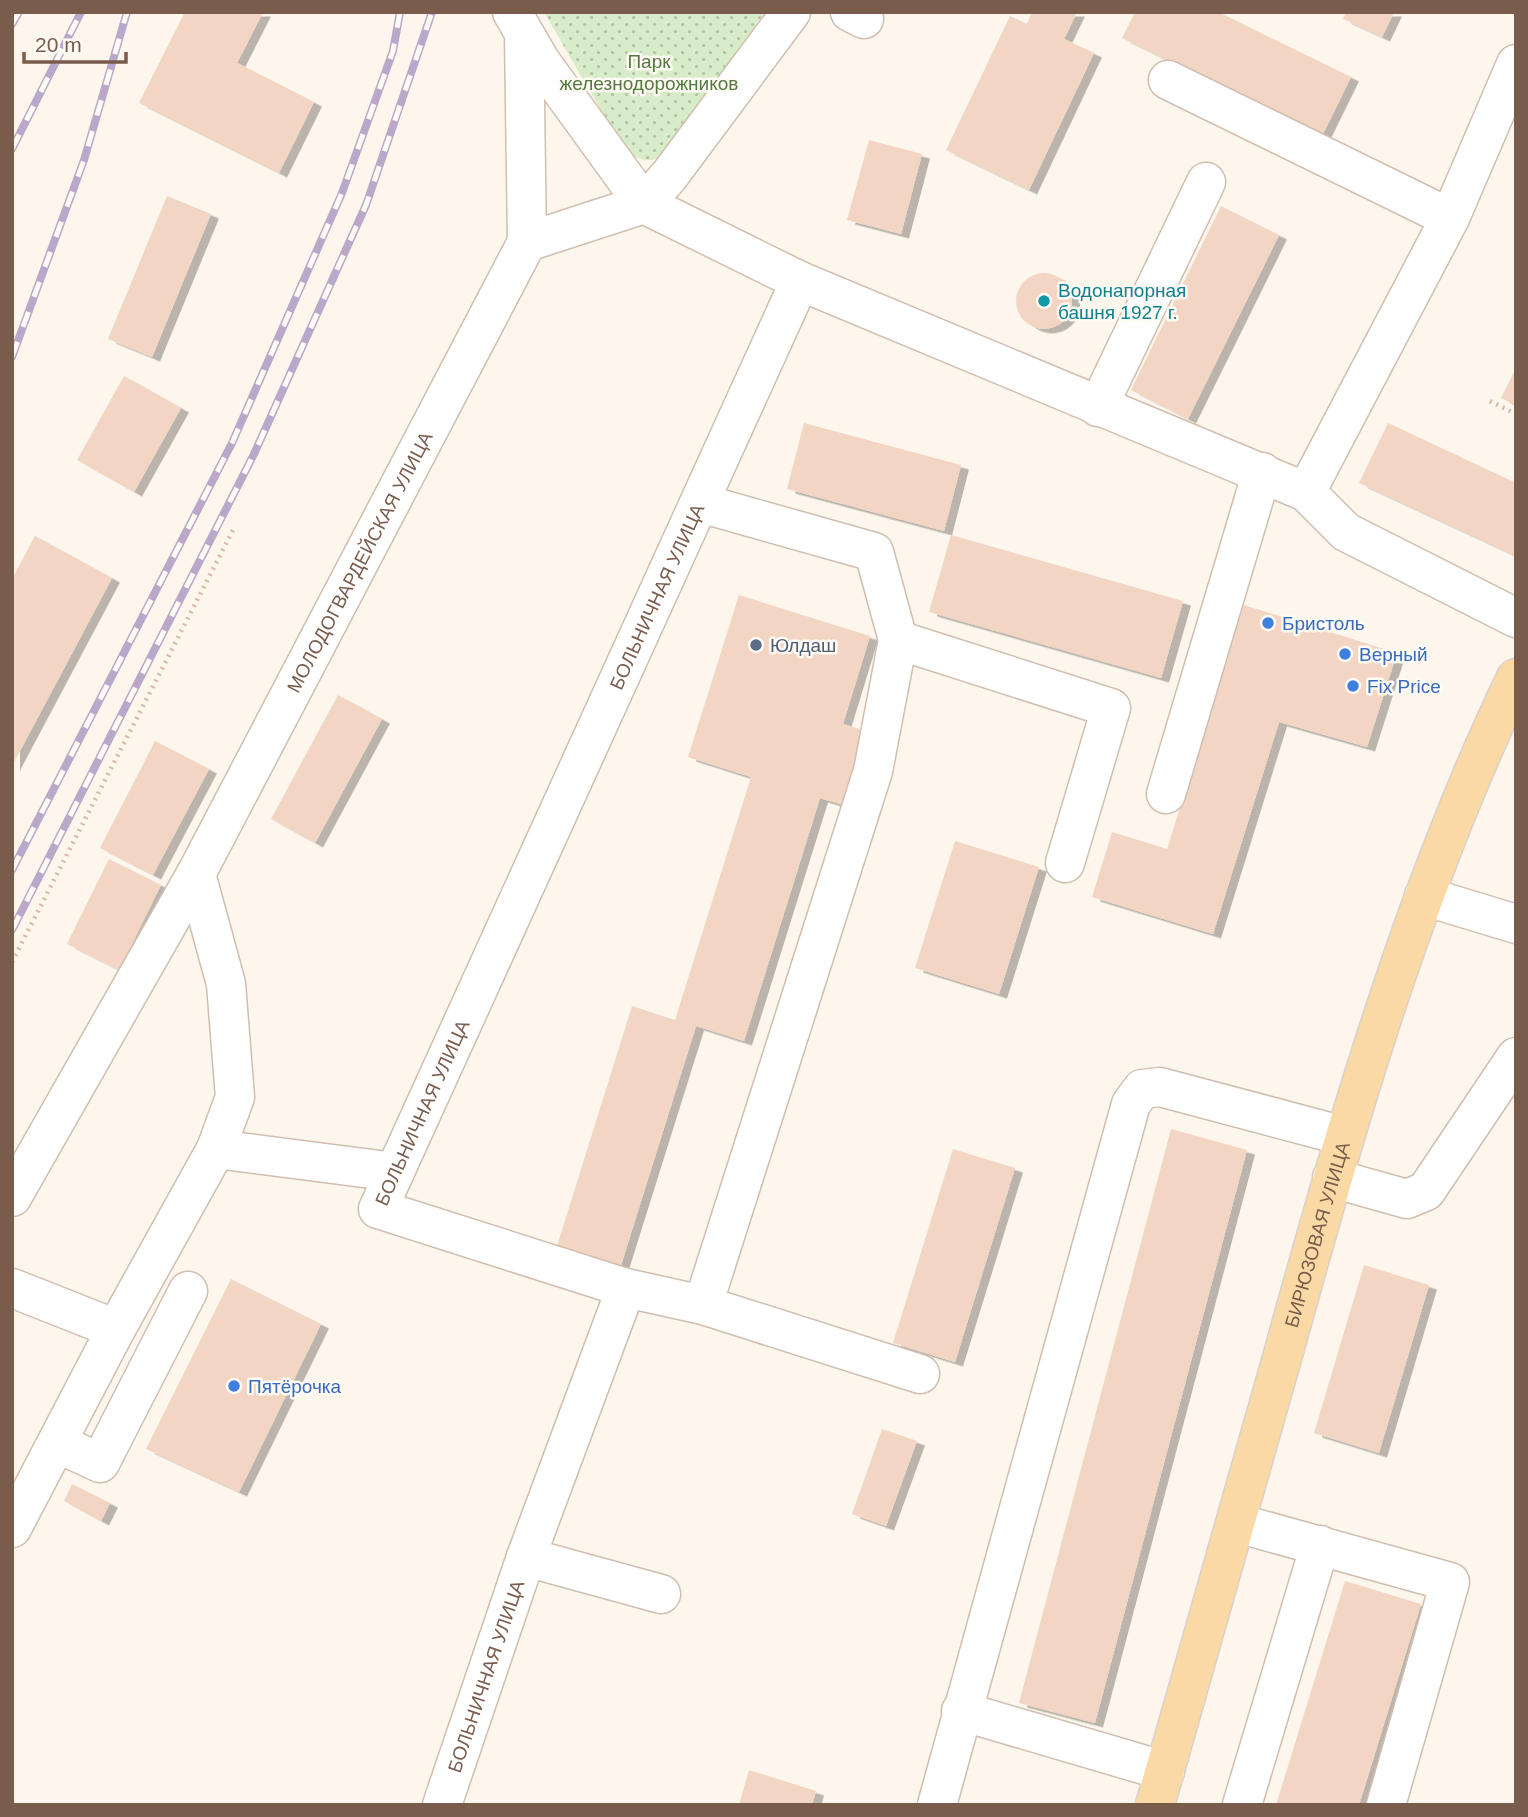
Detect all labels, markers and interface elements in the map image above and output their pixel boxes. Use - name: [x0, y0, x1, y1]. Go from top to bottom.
- scale bar: [24, 21, 126, 65]
- text: 20 m: [35, 33, 82, 56]
- park label: Парк железнодорожников: [560, 51, 738, 94]
- place label: Водонапорная башня 1927 г.: [1058, 280, 1186, 323]
- marker: Водонапорная башня 1927 г.: [1036, 293, 1052, 309]
- street label: МОЛОДОГВАРДЕЙСКАЯ УЛИЦА: [283, 428, 437, 696]
- street label: БОЛЬНИЧНАЯ УЛИЦА: [606, 500, 708, 693]
- place label: Бристоль: [1282, 613, 1365, 634]
- marker: Бристоль: [1260, 615, 1276, 631]
- place label: Юлдаш: [770, 635, 836, 656]
- marker: Юлдаш: [748, 637, 764, 653]
- place label: Верный: [1359, 644, 1428, 665]
- marker: Верный: [1337, 646, 1353, 662]
- place label: Fix Price: [1367, 676, 1441, 697]
- marker: Fix Price: [1345, 678, 1361, 694]
- street label: БОЛЬНИЧНАЯ УЛИЦА: [371, 1016, 474, 1209]
- street label: БИРЮЗОВАЯ УЛИЦА: [1281, 1139, 1354, 1330]
- place label: Пятёрочка: [248, 1376, 342, 1397]
- marker: Пятёрочка: [226, 1378, 242, 1394]
- street label: БОЛЬНИЧНАЯ УЛИЦА: [444, 1577, 528, 1775]

